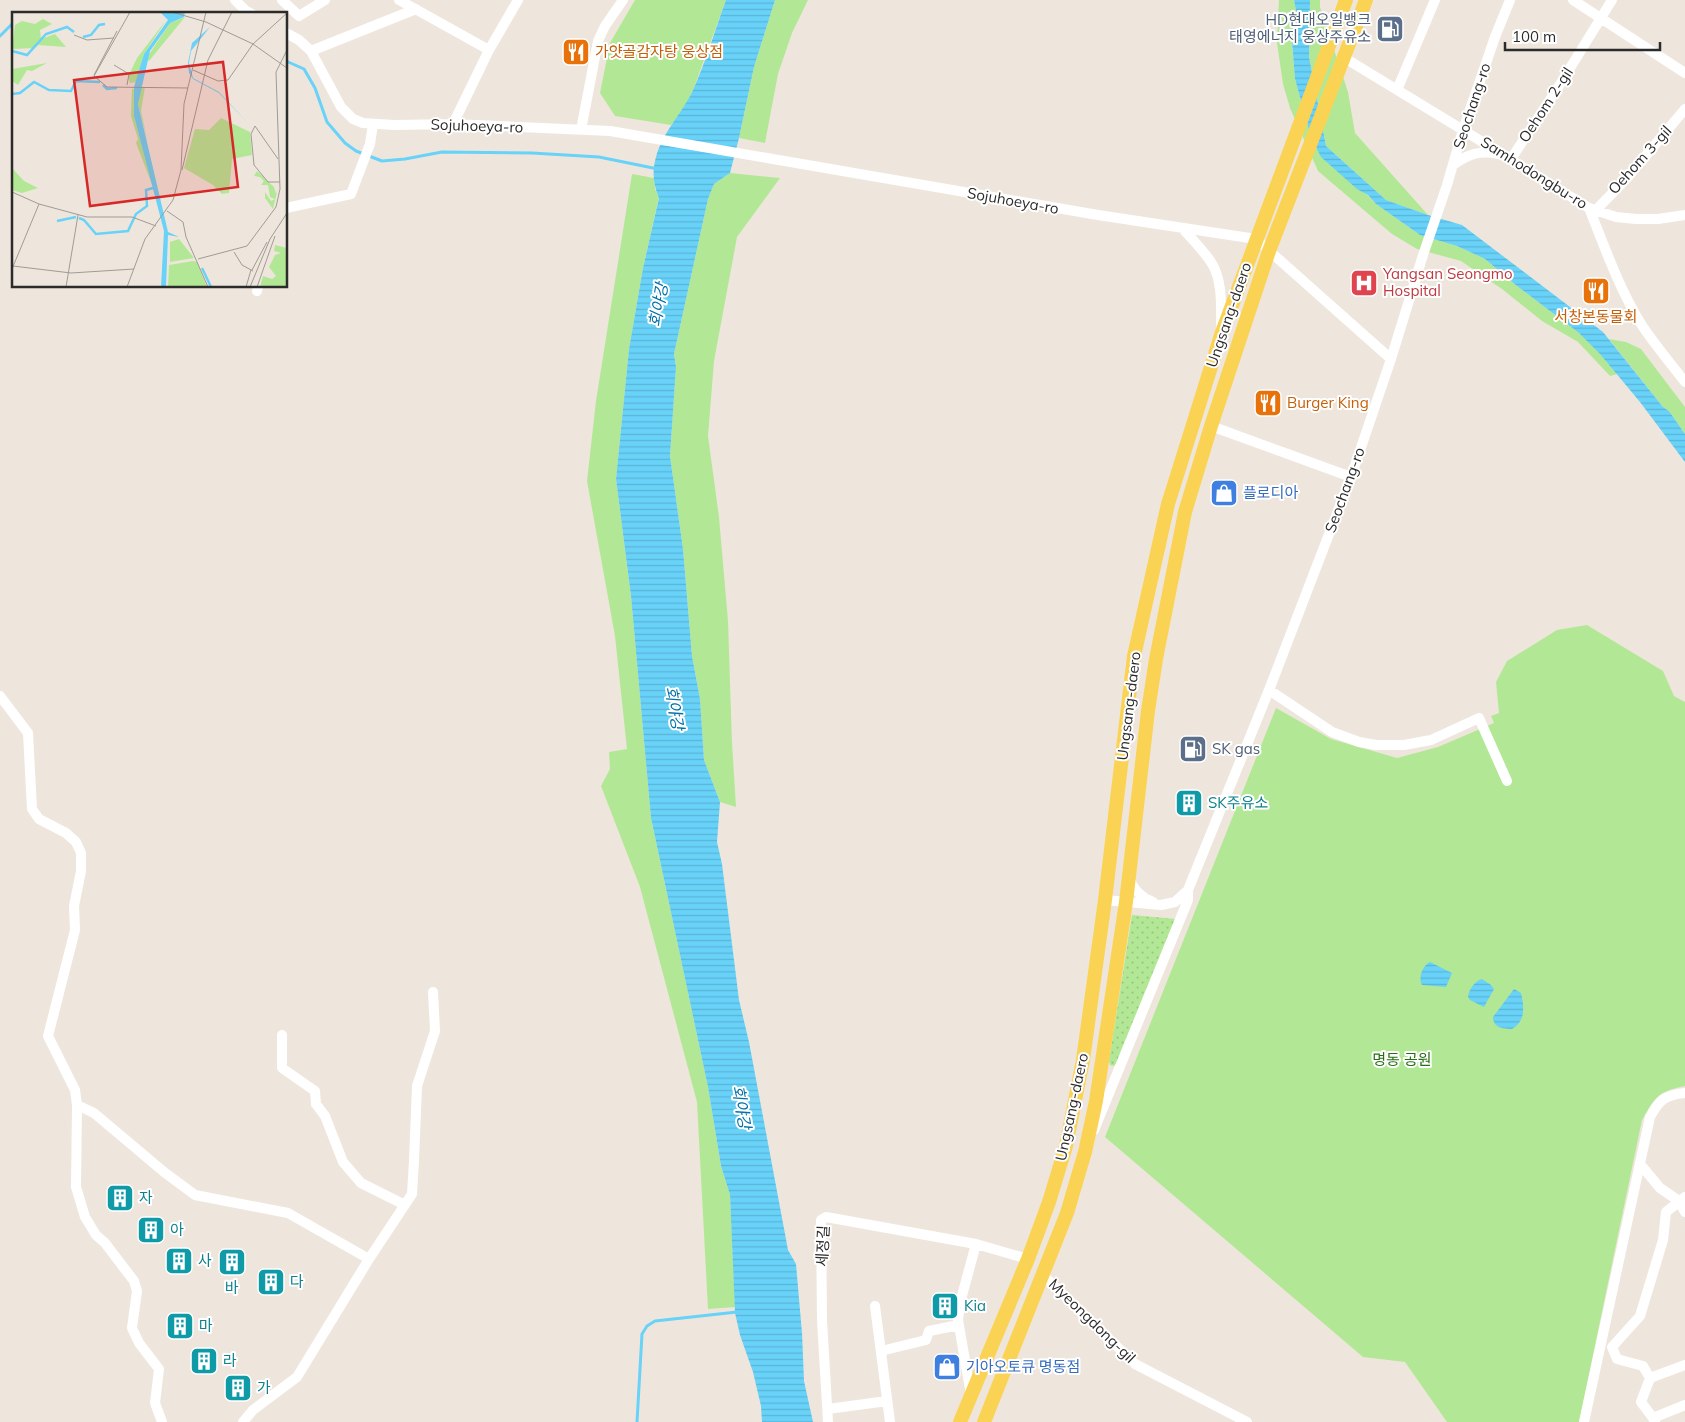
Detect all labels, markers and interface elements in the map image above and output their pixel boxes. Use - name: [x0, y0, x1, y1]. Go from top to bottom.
- place label: HD현대오일뱅크 태영에너지 웅상주유소: [1229, 10, 1371, 46]
- inset map: [12, 12, 288, 288]
- fuel station icon: HD현대오일뱅크 태영에너지 웅상주유소: [1375, 14, 1405, 44]
- scale bar: [1505, 20, 1660, 52]
- text: 100 m: [1512, 27, 1556, 46]
- restaurant icon: 가얏골감자탕 웅상점: [561, 37, 591, 67]
- place label: 가얏골감자탕 웅상점: [595, 42, 723, 61]
- street label: Seochang-ro: [1449, 60, 1494, 151]
- street label: Oehom 2-gil: [1514, 63, 1577, 146]
- street label: Sojuhoeya-ro: [430, 114, 524, 137]
- street label: Oehom 3-gil: [1604, 121, 1675, 198]
- street label: Samhodongbu-ro: [1477, 132, 1591, 213]
- street label: Sojuhoeya-ro: [966, 183, 1060, 218]
- street label: Ungsang-daero: [1202, 260, 1255, 370]
- place label: Yangsan Seongmo Hospital: [1382, 264, 1513, 300]
- hospital icon: Yangsan Seongmo Hospital: [1349, 268, 1379, 298]
- restaurant icon: 서창본동물회: [1581, 276, 1611, 306]
- water label: 회야강: [644, 279, 672, 328]
- place label: 서창본동물회: [1555, 307, 1637, 326]
- restaurant icon: Burger King: [1253, 388, 1283, 418]
- place label: Burger King: [1287, 393, 1369, 412]
- street label: Seochang-ro: [1320, 445, 1369, 535]
- shop icon: 플로디아: [1209, 478, 1239, 508]
- place label: 플로디아: [1243, 483, 1298, 502]
- street label: Ungsang-daero: [1112, 650, 1145, 762]
- water label: 회야강: [661, 685, 689, 734]
- fuel station icon: SK gas: [1178, 734, 1208, 764]
- place label: SK gas: [1212, 739, 1260, 758]
- building icon: SK주유소: [1174, 788, 1204, 818]
- place label: SK주유소: [1208, 793, 1268, 812]
- park label: 명동 공원: [1372, 1050, 1432, 1069]
- street label: Ungsang-daero: [1051, 1051, 1092, 1163]
- water label: 회야강: [728, 1084, 756, 1133]
- building icon: 자: [105, 1183, 135, 1213]
- place label: 자: [139, 1188, 153, 1207]
- building icon: 아: [136, 1215, 166, 1245]
- place label: 아: [170, 1220, 184, 1239]
- street label: 세정길: [812, 1225, 833, 1267]
- building icon: 사: [164, 1246, 194, 1276]
- building icon: 바: [217, 1247, 247, 1277]
- place label: 사: [198, 1251, 212, 1270]
- building icon: 다: [256, 1267, 286, 1297]
- place label: 다: [290, 1272, 304, 1291]
- street label: Myeongdong-gil: [1045, 1274, 1140, 1367]
- place label: 바: [225, 1278, 239, 1297]
- building icon: Kia: [930, 1291, 960, 1321]
- place label: Kia: [964, 1296, 986, 1315]
- building icon: 마: [165, 1311, 195, 1341]
- place label: 마: [199, 1316, 213, 1335]
- building icon: 라: [189, 1346, 219, 1376]
- place label: 라: [223, 1351, 237, 1370]
- shop icon: 기아오토큐 명동점: [932, 1352, 962, 1382]
- place label: 기아오토큐 명동점: [966, 1357, 1080, 1376]
- building icon: 가: [223, 1373, 253, 1403]
- place label: 가: [257, 1378, 271, 1397]

